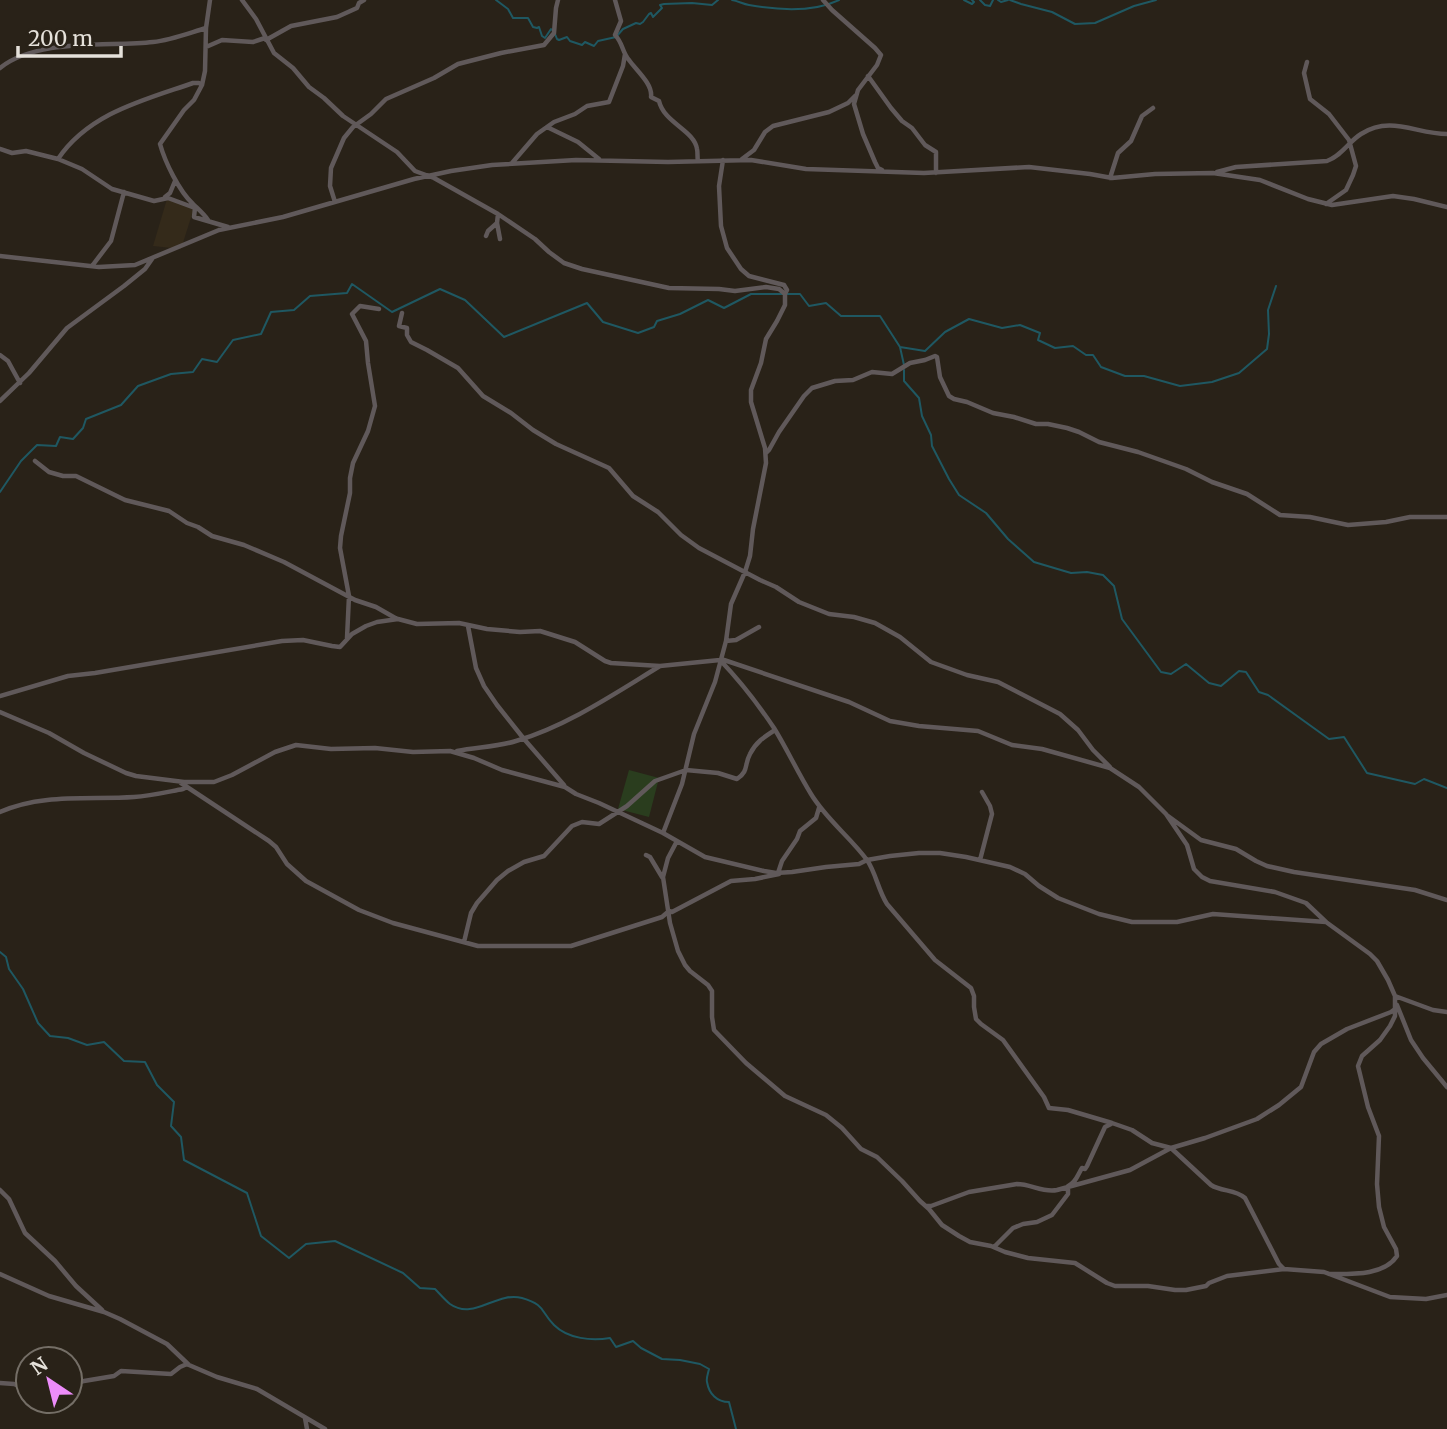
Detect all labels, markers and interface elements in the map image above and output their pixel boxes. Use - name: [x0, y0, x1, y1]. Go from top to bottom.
- scale bar: [18, 14, 121, 58]
- text: 200 m: [28, 25, 93, 52]
- north arrow: [14, 1345, 84, 1415]
- text: N: [26, 1352, 52, 1380]

